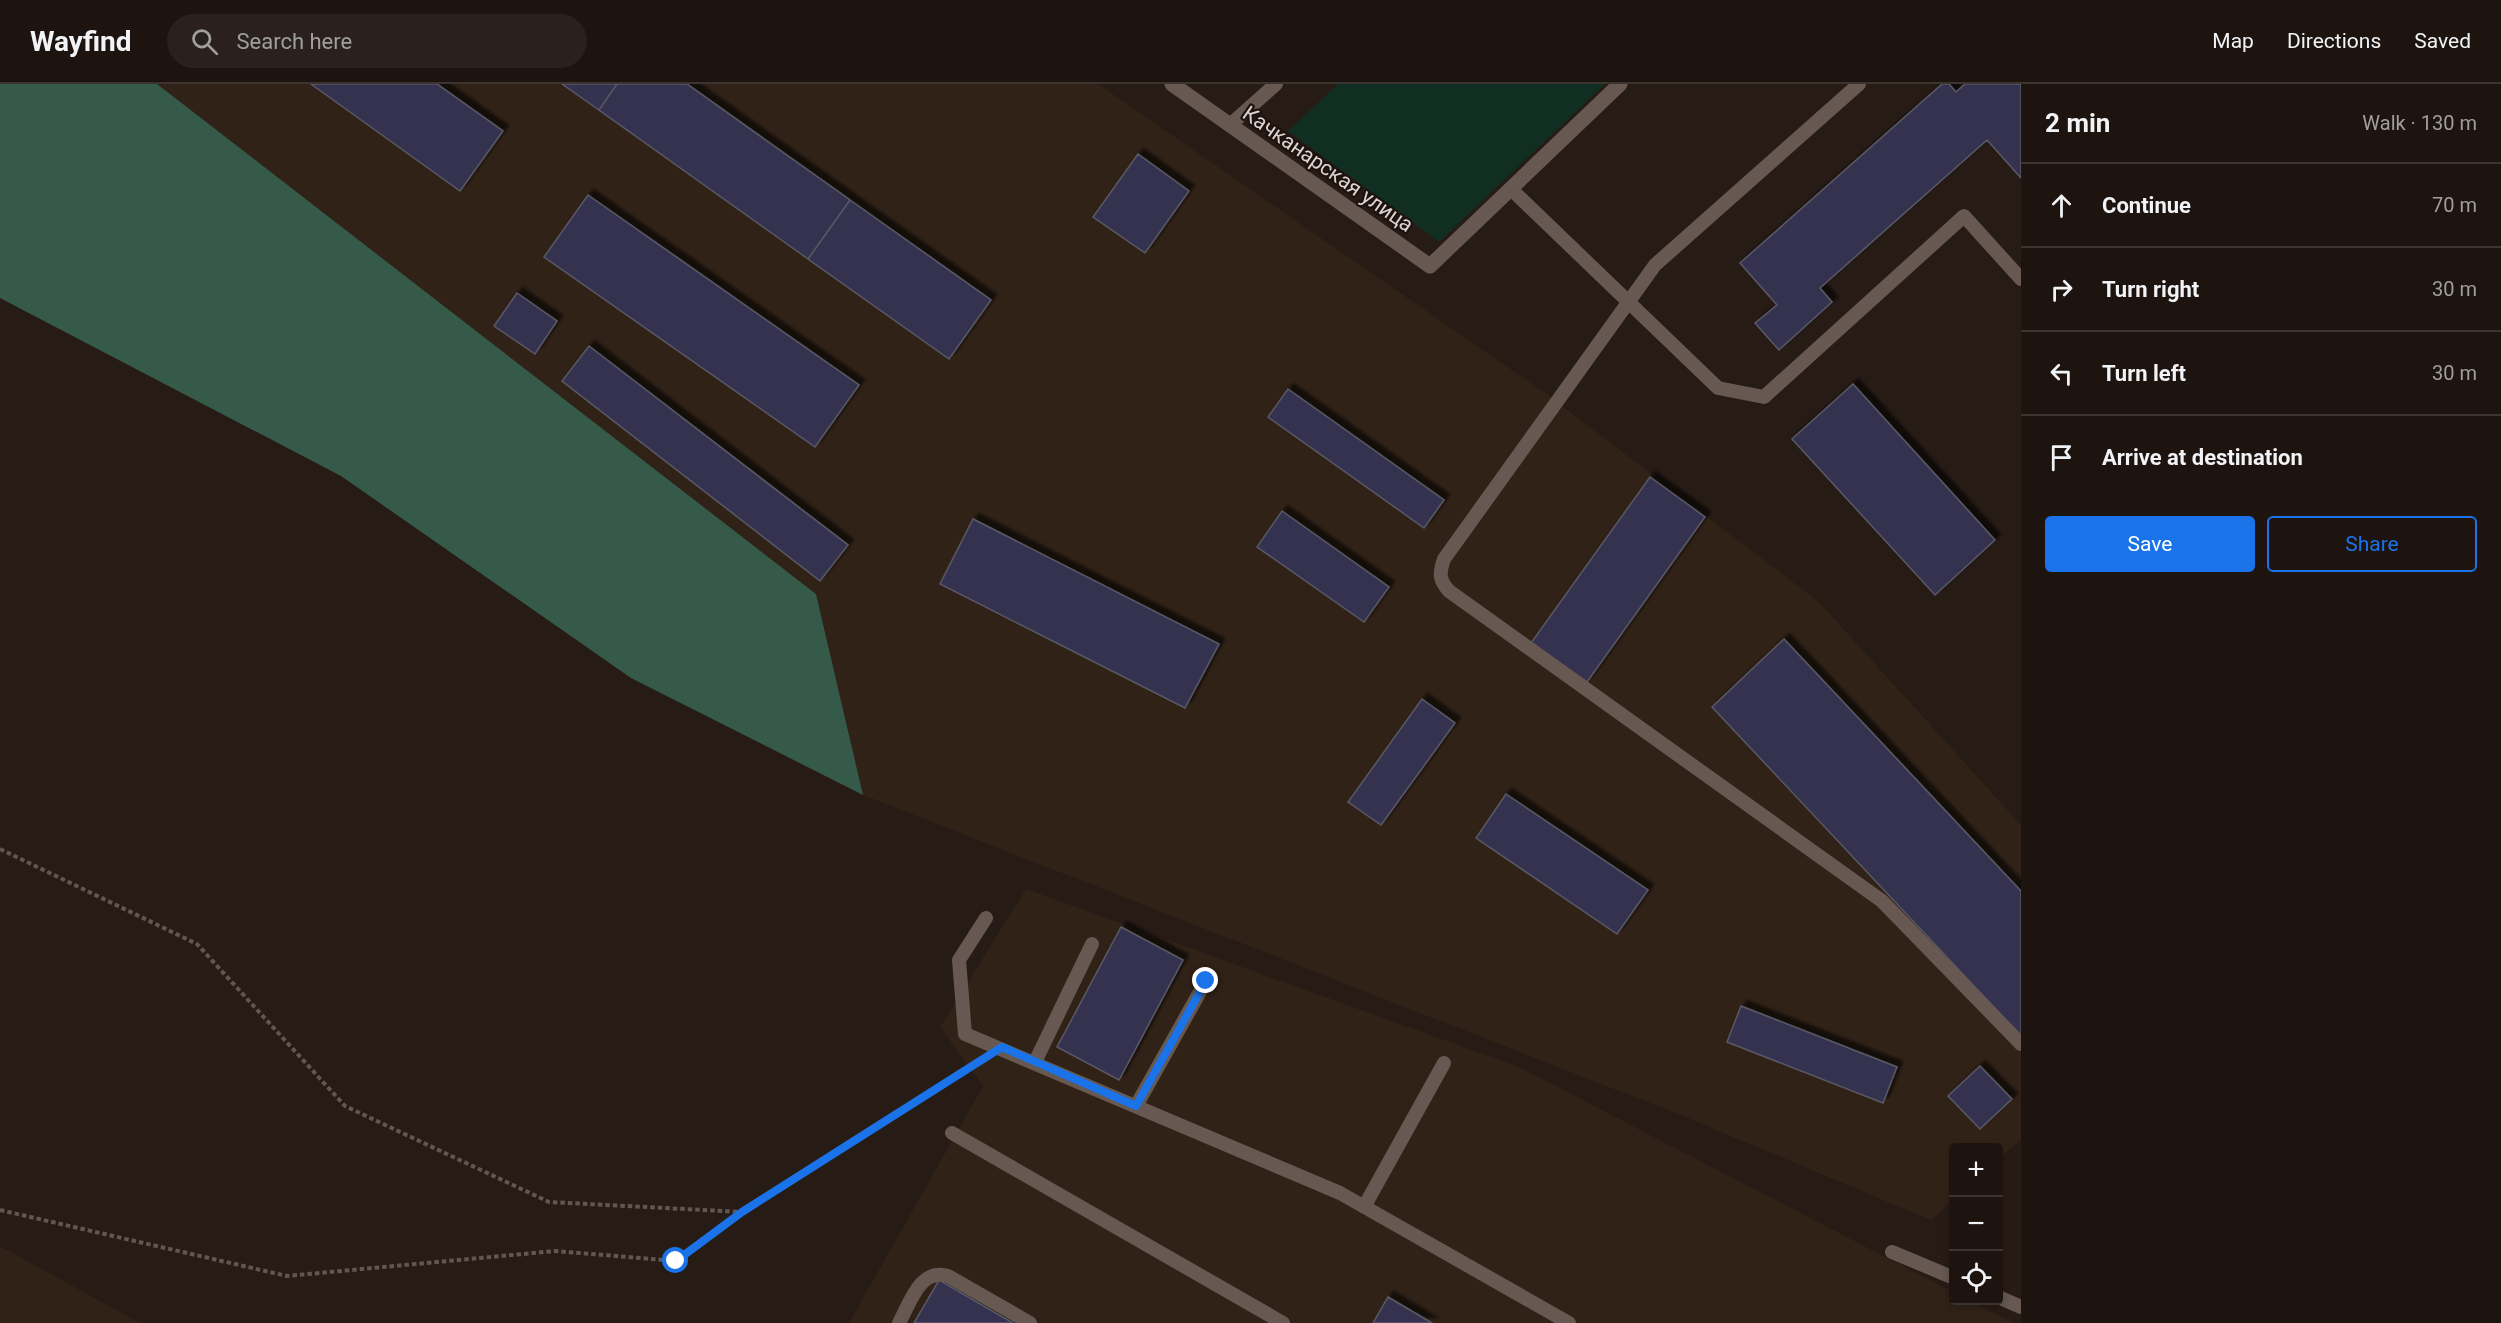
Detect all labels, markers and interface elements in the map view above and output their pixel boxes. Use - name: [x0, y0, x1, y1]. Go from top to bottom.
- search box: [167, 14, 587, 68]
- text: Wayfind: [30, 25, 131, 58]
- icon: search: [188, 25, 221, 58]
- text: Search here: [236, 29, 352, 54]
- text: Map: [2212, 29, 2254, 53]
- text: Directions: [2287, 29, 2381, 53]
- text: Saved: [2414, 29, 2471, 53]
- street label: Качканарская улица: [1238, 101, 1418, 237]
- text: 2 min: [2045, 108, 2110, 138]
- text: Walk · 130 m: [2362, 111, 2477, 135]
- icon: ahead: [2045, 189, 2078, 222]
- text: Continue: [2102, 193, 2191, 218]
- text: 70 m: [2432, 193, 2477, 217]
- icon: right: [2045, 273, 2078, 306]
- text: Turn right: [2102, 277, 2199, 302]
- text: 30 m: [2432, 277, 2477, 301]
- icon: left: [2045, 357, 2078, 390]
- text: Turn left: [2102, 361, 2186, 386]
- text: 30 m: [2432, 361, 2477, 385]
- icon: arrive: [2045, 441, 2078, 474]
- text: Arrive at destination: [2102, 445, 2303, 470]
- button: Save: [2045, 516, 2255, 572]
- button: Share: [2267, 516, 2477, 572]
- route end: [1192, 967, 1218, 993]
- map controls: [1949, 1143, 2003, 1305]
- button: +: [1949, 1143, 2003, 1197]
- button: −: [1949, 1197, 2003, 1251]
- route start: [662, 1247, 688, 1273]
- button: locate: [1949, 1251, 2003, 1305]

